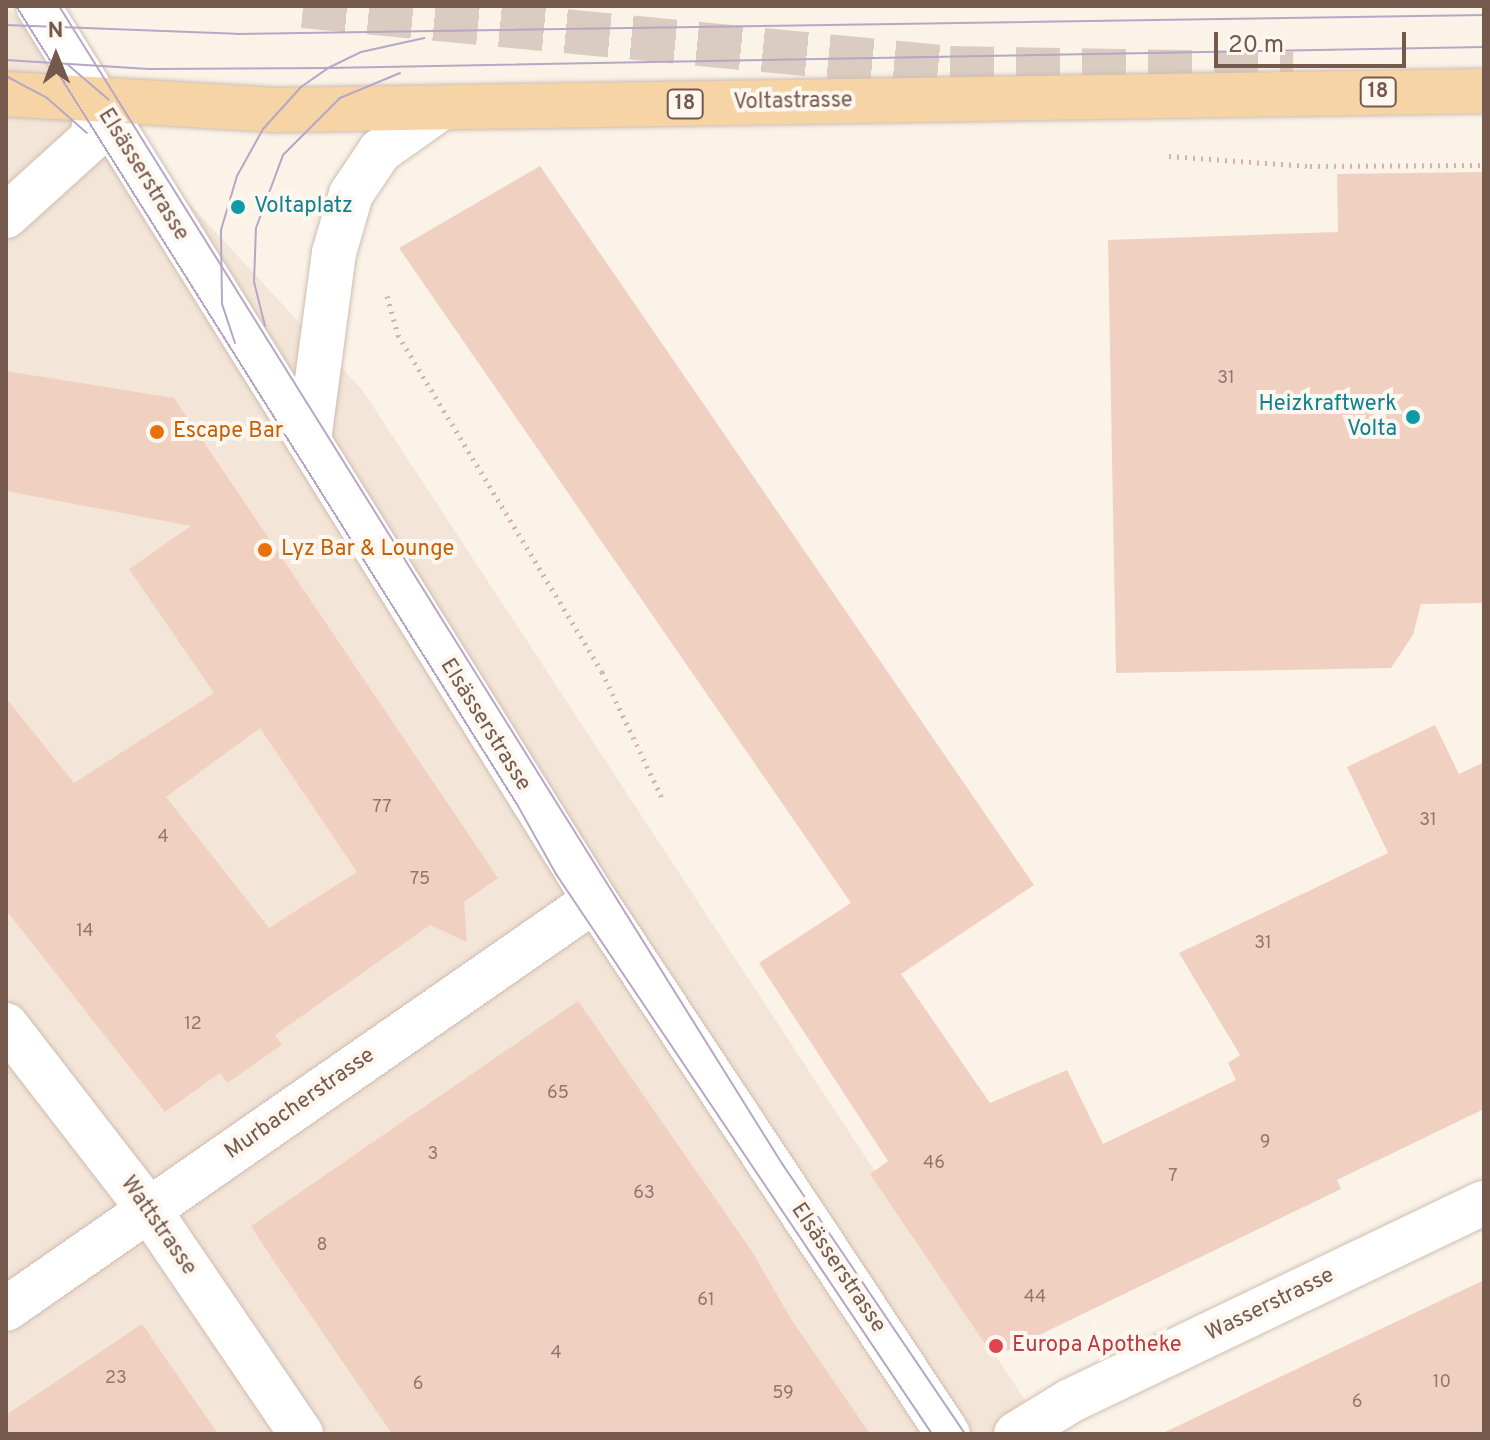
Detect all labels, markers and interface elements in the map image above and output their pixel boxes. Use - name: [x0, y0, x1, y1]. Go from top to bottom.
- north arrow: [16, 16, 96, 96]
- scale bar: [1218, 16, 1410, 66]
- text: N: [47, 18, 64, 45]
- text: 20 m: [1228, 31, 1284, 61]
- road number: 18: [1358, 76, 1398, 108]
- road number: 18: [665, 88, 705, 120]
- street label: Voltastrasse: [733, 88, 853, 116]
- street label: Elsässerstrasse: [92, 104, 194, 246]
- place label: Voltaplatz: [254, 194, 353, 220]
- marker: Voltaplatz: [229, 198, 247, 216]
- house number: 31: [1217, 368, 1235, 390]
- place label: Heizkraftwerk Volta: [1258, 391, 1397, 442]
- marker: Heizkraftwerk Volta: [1404, 408, 1422, 426]
- place label: Escape Bar: [173, 419, 283, 445]
- marker: Escape Bar: [148, 423, 166, 441]
- place label: Lyz Bar & Lounge: [281, 537, 454, 563]
- marker: Lyz Bar & Lounge: [256, 541, 274, 559]
- street label: Elsässerstrasse: [434, 654, 536, 796]
- house number: 77: [372, 797, 392, 819]
- house number: 31: [1419, 810, 1437, 832]
- house number: 4: [157, 827, 169, 849]
- house number: 75: [410, 869, 430, 891]
- house number: 14: [76, 921, 94, 943]
- house number: 31: [1254, 933, 1272, 955]
- house number: 12: [184, 1014, 202, 1036]
- street label: Murbacherstrasse: [220, 1042, 380, 1166]
- house number: 65: [547, 1083, 569, 1105]
- house number: 9: [1260, 1132, 1270, 1154]
- house number: 3: [428, 1144, 438, 1166]
- house number: 46: [923, 1153, 945, 1175]
- house number: 7: [1168, 1166, 1178, 1188]
- street label: Wattstrasse: [114, 1171, 202, 1281]
- house number: 63: [633, 1183, 655, 1205]
- street label: Elsässerstrasse: [785, 1198, 891, 1338]
- house number: 8: [317, 1235, 327, 1257]
- street label: Wasserstrasse: [1201, 1262, 1339, 1348]
- house number: 44: [1024, 1287, 1046, 1309]
- house number: 61: [697, 1290, 715, 1312]
- place label: Europa Apotheke: [1012, 1333, 1182, 1359]
- marker: Europa Apotheke: [987, 1337, 1005, 1355]
- house number: 4: [550, 1343, 562, 1365]
- house number: 23: [105, 1368, 127, 1390]
- house number: 10: [1433, 1372, 1451, 1394]
- house number: 6: [413, 1374, 423, 1396]
- house number: 59: [772, 1383, 794, 1405]
- house number: 6: [1352, 1392, 1362, 1414]

